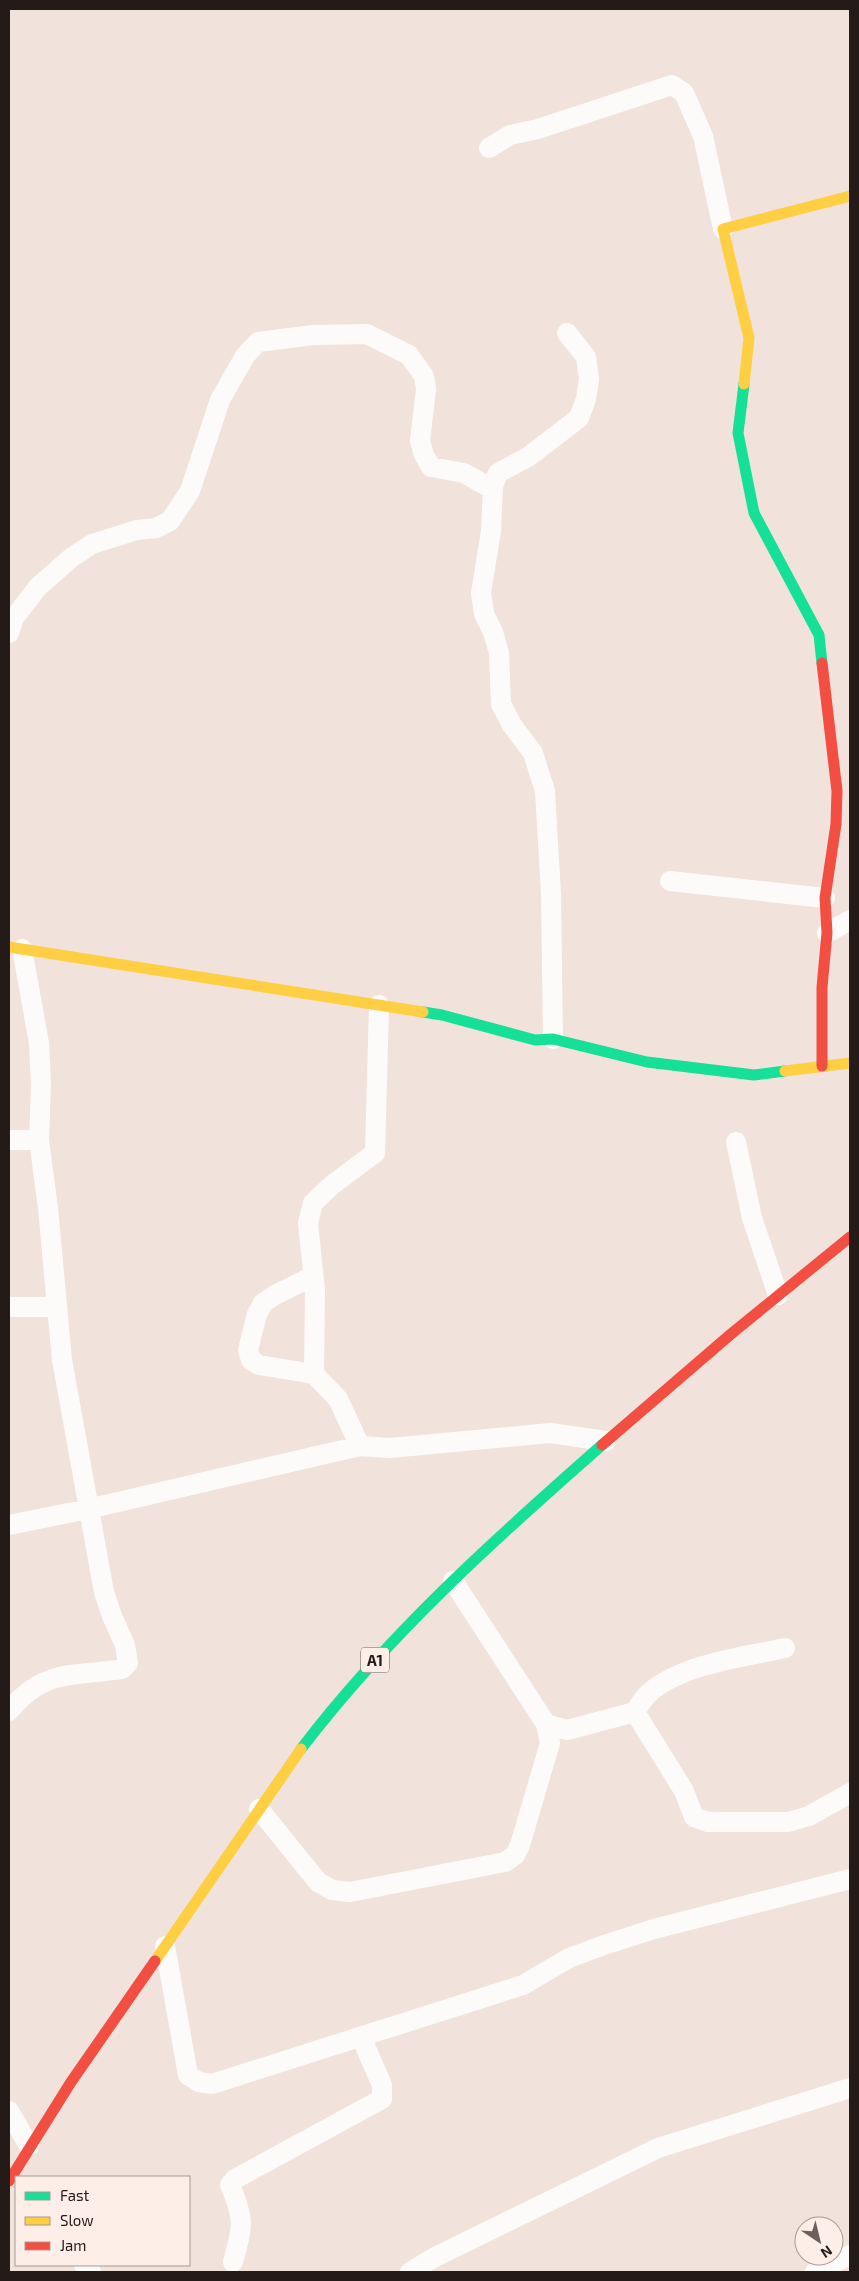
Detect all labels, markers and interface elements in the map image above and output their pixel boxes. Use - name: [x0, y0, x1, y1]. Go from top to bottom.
- road number: A1: [361, 1648, 389, 1672]
- legend: [15, 2176, 190, 2266]
- text: Fast: [60, 2186, 90, 2204]
- text: Slow: [60, 2211, 94, 2229]
- north arrow: [794, 2216, 844, 2266]
- text: Jam: [60, 2236, 86, 2254]
- text: N: [818, 2242, 836, 2262]

